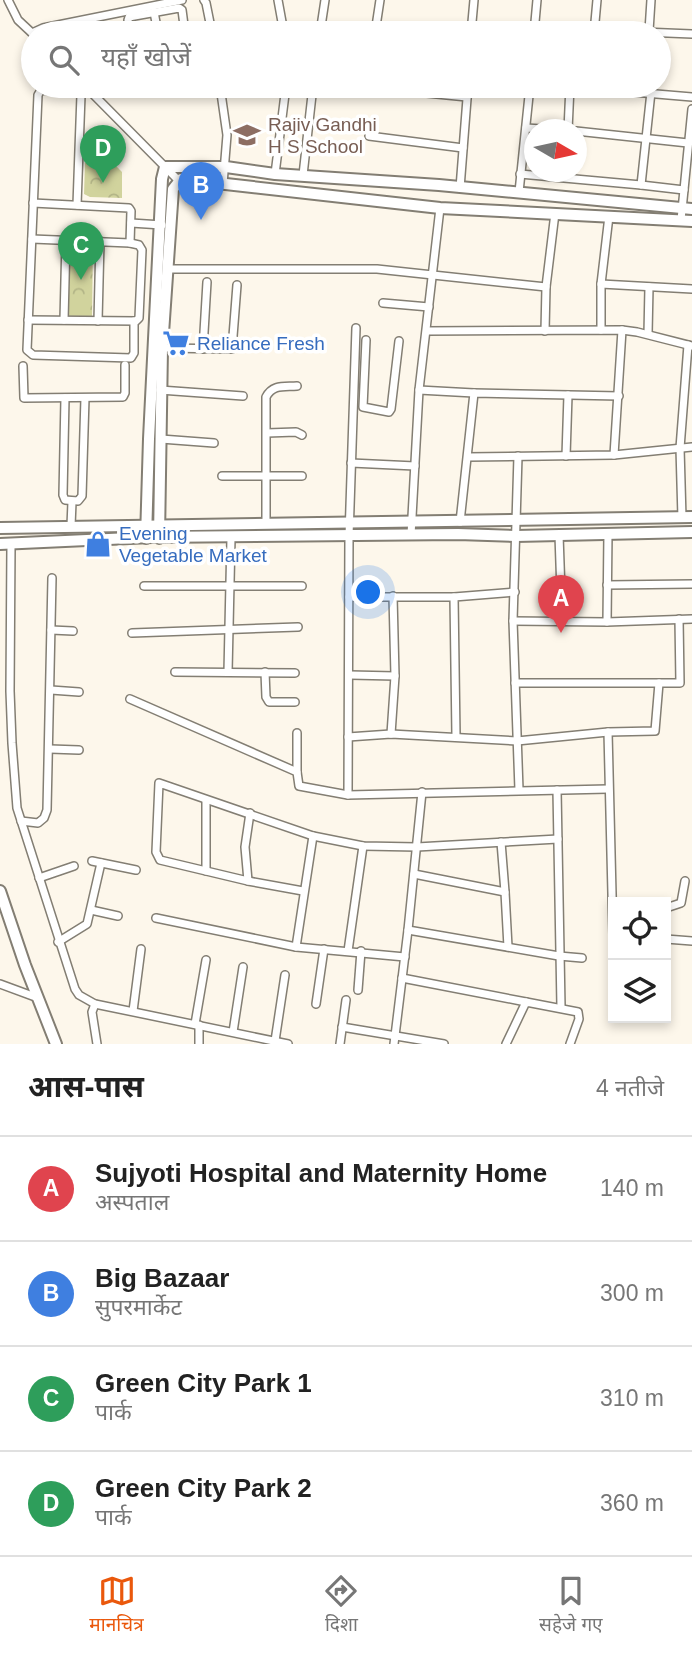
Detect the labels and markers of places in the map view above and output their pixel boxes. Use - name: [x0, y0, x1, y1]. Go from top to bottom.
- place label: Rajiv Gandhi H S School: [268, 114, 377, 157]
- school or university icon: Rajiv Gandhi H S School: [232, 120, 262, 150]
- pin: D: [80, 125, 126, 183]
- pin: B: [178, 162, 224, 220]
- pin: C: [58, 222, 104, 280]
- supermarket icon: Reliance Fresh: [161, 328, 191, 358]
- place label: Reliance Fresh: [197, 333, 325, 354]
- place label: Evening Vegetable Market: [119, 523, 268, 566]
- shop icon: Evening Vegetable Market: [83, 529, 113, 559]
- pin: A: [538, 575, 584, 633]

